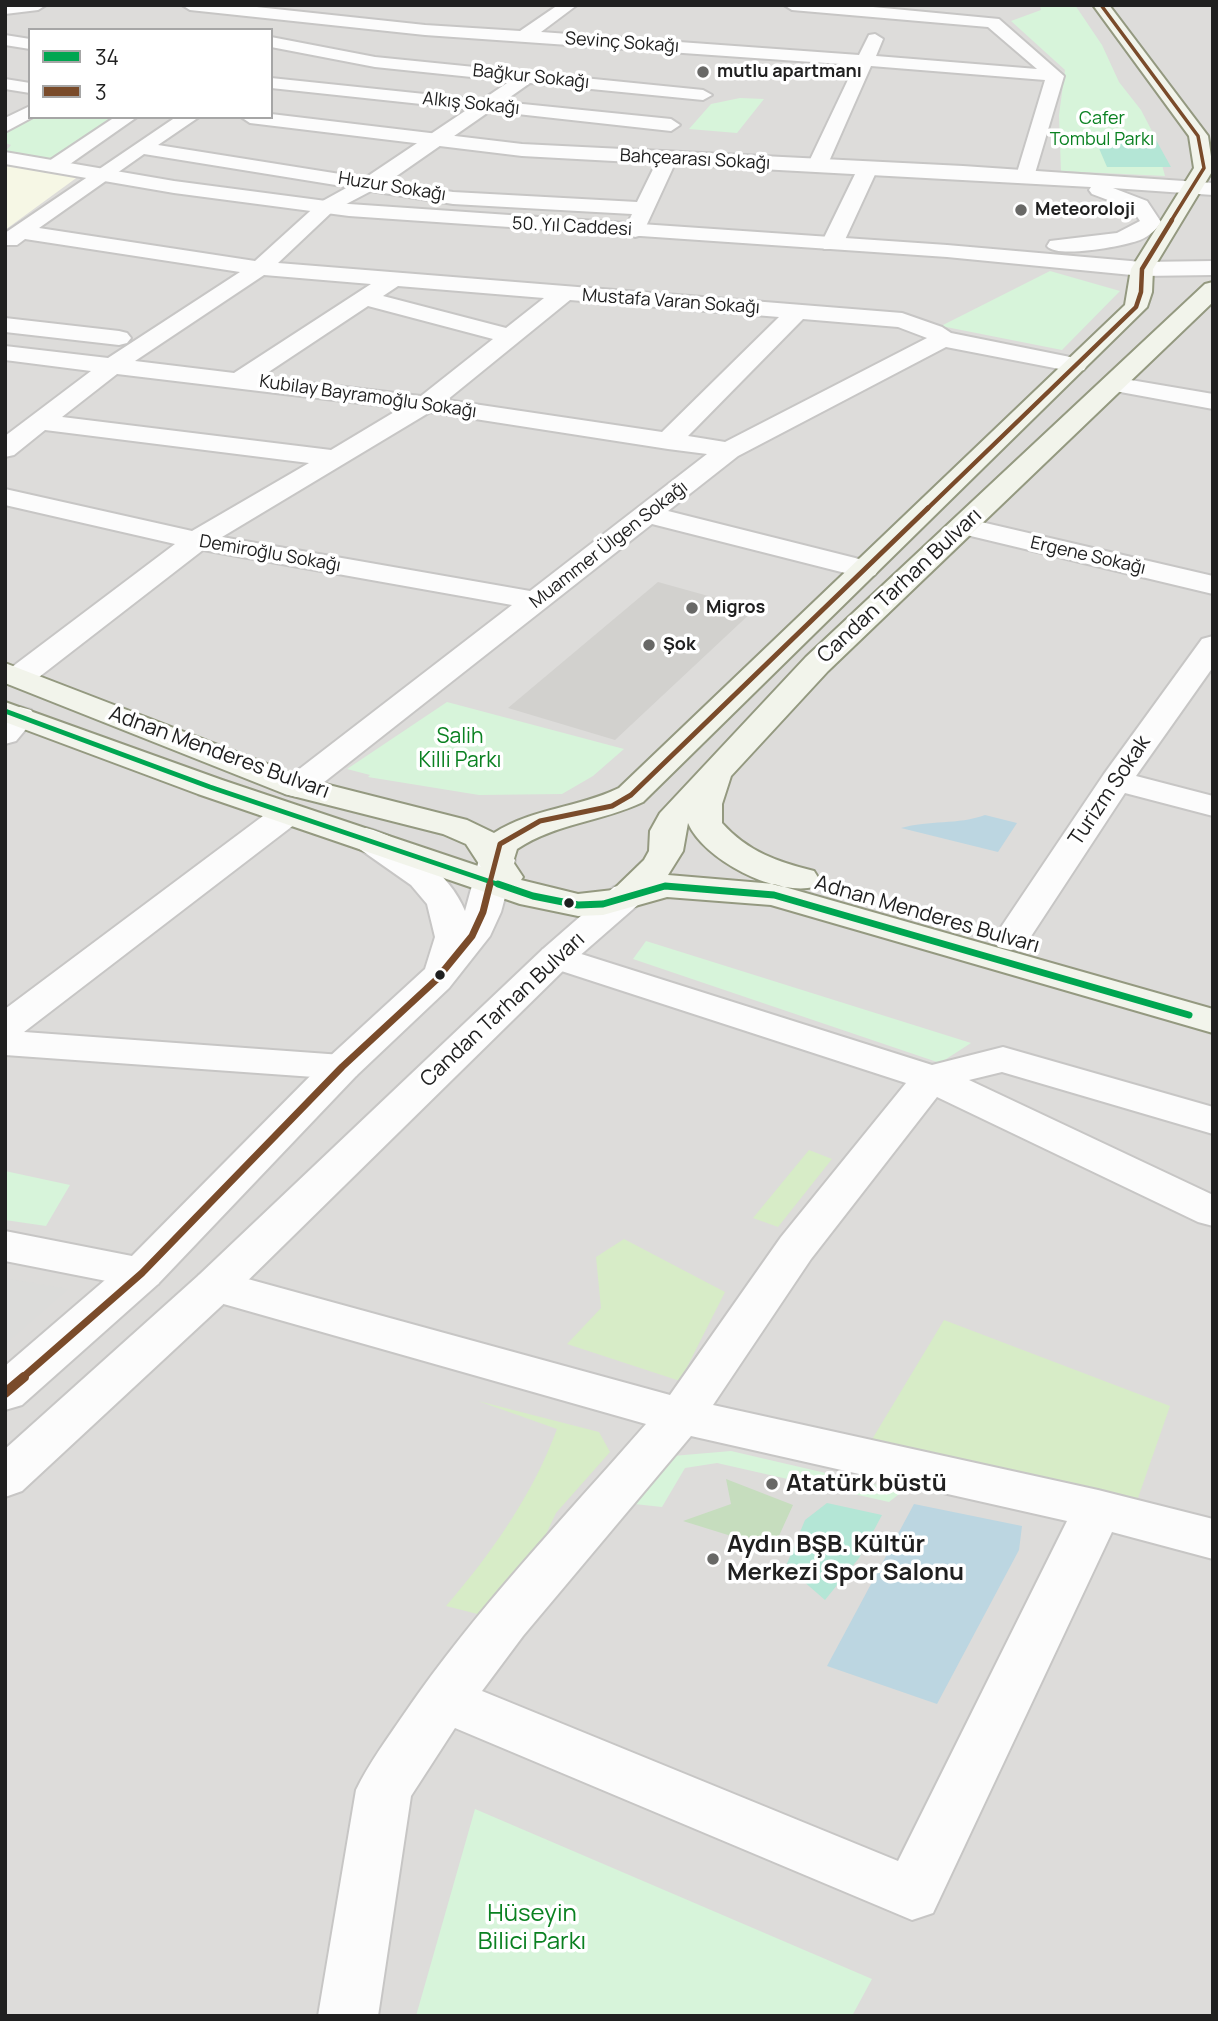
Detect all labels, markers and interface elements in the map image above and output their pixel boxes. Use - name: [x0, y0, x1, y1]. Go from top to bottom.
- legend: [28, 28, 273, 119]
- street label: Sevinç Sokağı: [564, 28, 680, 58]
- text: 34: [95, 43, 119, 71]
- street label: Bağkur Sokağı: [472, 60, 590, 94]
- place label: mutlu apartmanı: [717, 61, 862, 83]
- marker: mutlu apartmanı: [695, 64, 711, 80]
- text: 3: [95, 78, 107, 106]
- street label: Alkış Sokağı: [421, 88, 521, 120]
- park label: Cafer Tombul Parkı: [1050, 108, 1154, 150]
- street label: Bahçearası Sokağı: [619, 145, 771, 175]
- street label: Huzur Sokağı: [337, 168, 447, 206]
- place label: Meteoroloji: [1035, 199, 1135, 221]
- marker: Meteoroloji: [1013, 202, 1029, 218]
- street label: 50. Yıl Caddesi: [512, 213, 632, 241]
- street label: Mustafa Varan Sokağı: [581, 285, 761, 319]
- street label: Kubilay Bayramoğlu Sokağı: [258, 371, 478, 423]
- street label: Muammer Ülgen Sokağı: [526, 477, 692, 613]
- street label: Candan Tarhan Bulvarı: [813, 503, 987, 669]
- street label: Demiroğlu Sokağı: [197, 531, 343, 577]
- street label: Ergene Sokağı: [1028, 532, 1148, 580]
- place label: Migros: [706, 597, 765, 619]
- marker: Migros: [684, 600, 700, 616]
- place label: Şok: [663, 634, 696, 656]
- marker: Şok: [641, 637, 657, 653]
- street label: Adnan Menderes Bulvarı: [105, 701, 333, 805]
- park label: Salih Killi Parkı: [418, 724, 502, 774]
- street label: Turizm Sokak: [1064, 731, 1156, 851]
- street label: Adnan Menderes Bulvarı: [812, 871, 1042, 959]
- unlabelled marker: [562, 896, 576, 910]
- street label: Candan Tarhan Bulvarı: [416, 927, 590, 1093]
- unlabelled marker: [433, 968, 447, 982]
- place label: Atatürk büstü: [786, 1470, 947, 1498]
- marker: Atatürk büstü: [764, 1476, 780, 1492]
- place label: Aydın BŞB. Kültür Merkezi Spor Salonu: [727, 1531, 964, 1587]
- marker: Aydın BŞB. Kültür Merkezi Spor Salonu: [705, 1551, 721, 1567]
- park label: Hüseyin Bilici Parkı: [478, 1900, 586, 1956]

